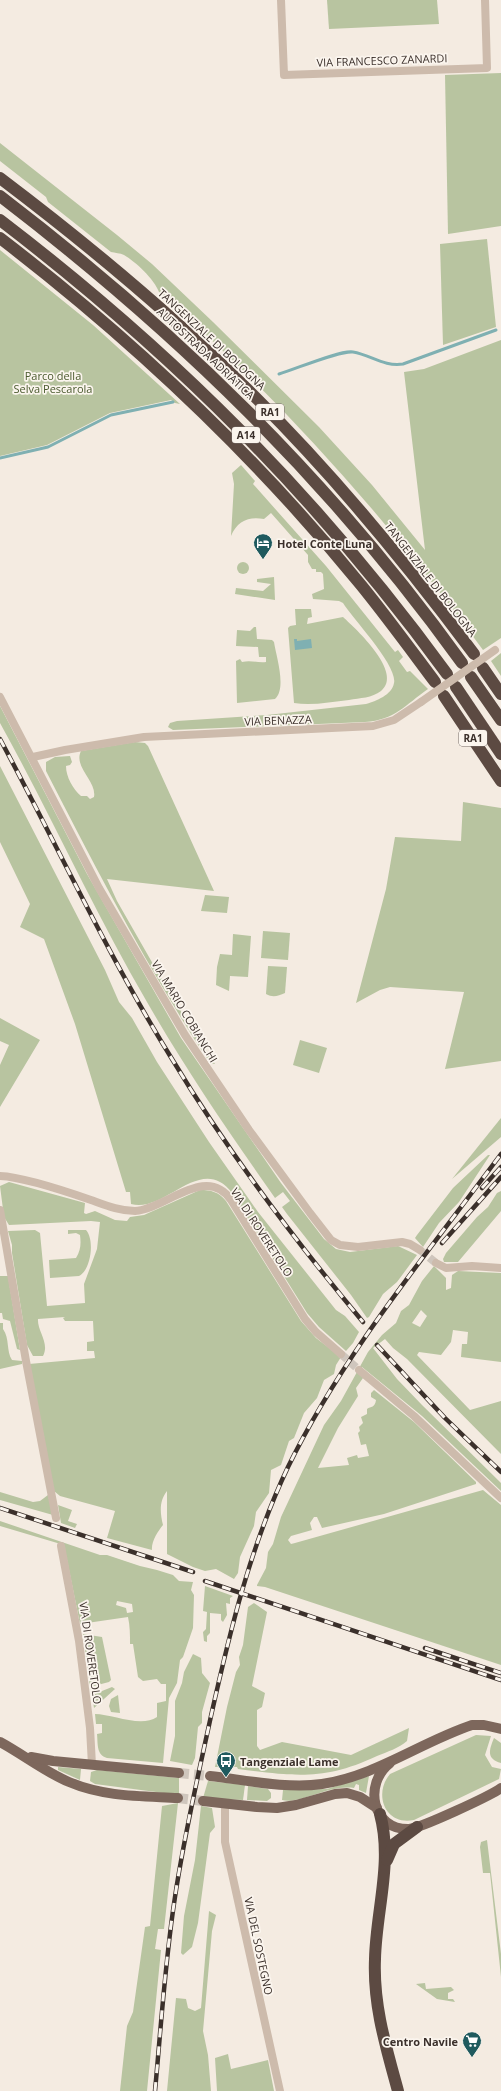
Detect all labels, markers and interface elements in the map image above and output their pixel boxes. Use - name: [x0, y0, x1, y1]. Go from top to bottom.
- street label: VIA FRANCESCO ZANARDI: [316, 50, 448, 70]
- street label: TANGENZIALE DI BOLOGNA: [155, 285, 269, 393]
- street label: AUTOSTRADA ADRIATICA: [154, 304, 258, 402]
- park label: Parco della Selva Pescarola: [14, 368, 92, 396]
- road number: RA1: [256, 404, 284, 420]
- road number: A14: [232, 427, 260, 443]
- street label: TANGENZIALE DI BOLOGNA: [381, 518, 481, 640]
- hotel icon: Hotel Conte Luna: [252, 532, 274, 560]
- place label: Hotel Conte Luna: [277, 536, 372, 551]
- street label: VIA BENAZZA: [244, 711, 312, 729]
- road number: RA1: [459, 730, 487, 746]
- street label: VIA MARIO COBIANCHI: [149, 957, 221, 1065]
- street label: VIA DI ROVERETOLO: [228, 1185, 296, 1279]
- street label: VIA DI ROVERETOLO: [76, 1601, 106, 1705]
- bus stop icon: Tangenziale Lame: [215, 1750, 237, 1778]
- place label: Tangenziale Lame: [240, 1754, 339, 1769]
- street label: VIA DEL SOSTEGNO: [241, 1896, 277, 1996]
- supermarket icon: Centro Navile: [461, 2030, 483, 2058]
- place label: Centro Navile: [383, 2034, 458, 2049]

